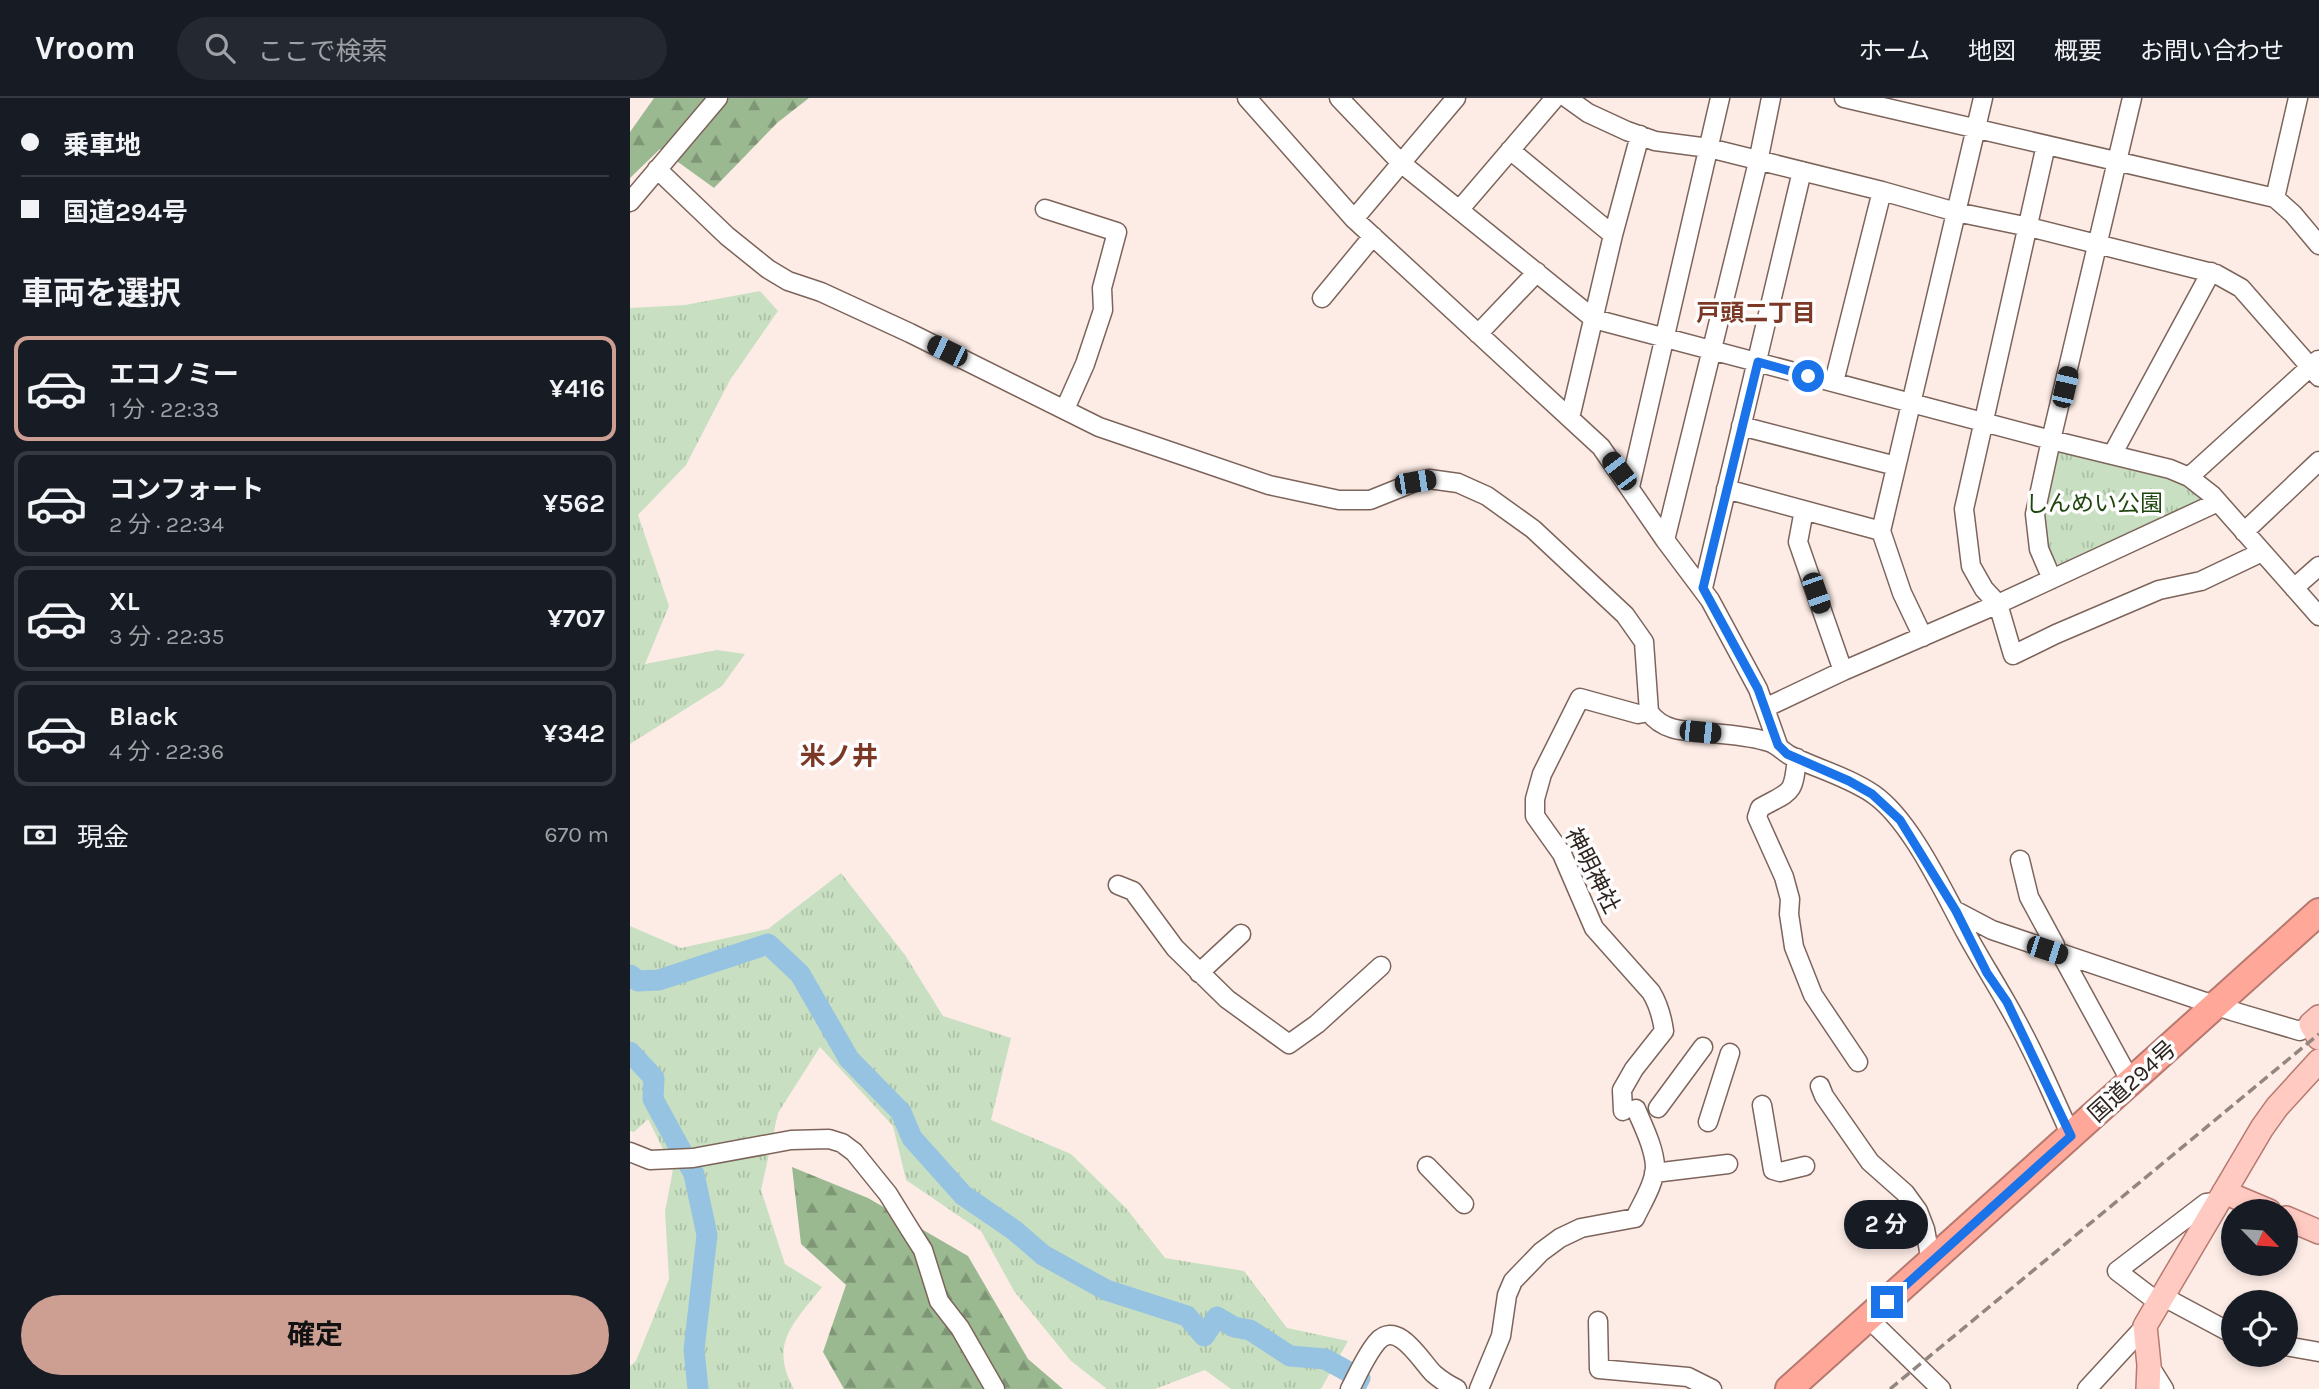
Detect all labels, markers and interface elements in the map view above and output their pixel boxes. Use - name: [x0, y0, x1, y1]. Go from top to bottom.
- search box: [177, 17, 667, 80]
- text: Vroom: [35, 29, 135, 67]
- icon: search: [201, 29, 239, 67]
- text: ここで検索: [257, 36, 387, 67]
- text: ホーム: [1859, 37, 1930, 65]
- text: 地図: [1968, 37, 2016, 65]
- text: 概要: [2054, 37, 2102, 65]
- text: お問い合わせ: [2140, 37, 2284, 65]
- text: 乗車地: [63, 130, 141, 161]
- text: 国道294号: [63, 197, 188, 228]
- text: 車両を選択: [21, 275, 181, 312]
- district label: 戸頭二丁目: [1696, 299, 1816, 327]
- car: [924, 332, 971, 370]
- icon: car: [25, 357, 88, 420]
- text: エコノミー: [109, 359, 239, 390]
- route start: [1792, 360, 1824, 392]
- car: [2051, 364, 2080, 410]
- text: ¥416: [549, 373, 605, 404]
- text: 1 分 · 22:33: [109, 396, 219, 423]
- car: [1598, 448, 1641, 494]
- car: [1393, 468, 1438, 496]
- icon: car: [25, 472, 88, 535]
- text: コンフォート: [109, 474, 264, 505]
- text: ¥562: [543, 488, 605, 519]
- park label: しんめい公園: [2025, 490, 2163, 517]
- text: 2 分 · 22:34: [109, 511, 224, 538]
- car: [1800, 570, 1833, 616]
- text: XL: [109, 586, 140, 617]
- icon: car: [25, 587, 88, 650]
- text: ¥707: [547, 603, 605, 634]
- text: 3 分 · 22:35: [109, 623, 225, 650]
- text: Black: [109, 701, 178, 732]
- icon: car: [25, 702, 88, 765]
- text: ¥342: [542, 718, 605, 749]
- car: [1679, 719, 1722, 745]
- text: 4 分 · 22:36: [109, 738, 224, 765]
- district label: 米ノ井: [800, 741, 878, 772]
- icon: cash: [21, 816, 59, 854]
- text: 670 m: [544, 821, 609, 848]
- text: 現金: [77, 822, 129, 853]
- street label: 神明神社: [1560, 823, 1625, 917]
- car: [2024, 934, 2071, 966]
- street label: 国道294号: [2083, 1035, 2182, 1128]
- north arrow: [2221, 1199, 2298, 1276]
- map controls: [2221, 1199, 2298, 1367]
- callout: 2 分: [1845, 1200, 1929, 1250]
- text: 2 分: [1865, 1211, 1907, 1238]
- route end: [1871, 1286, 1903, 1318]
- button: locate: [2221, 1290, 2298, 1367]
- button: 確定: [21, 1295, 609, 1375]

